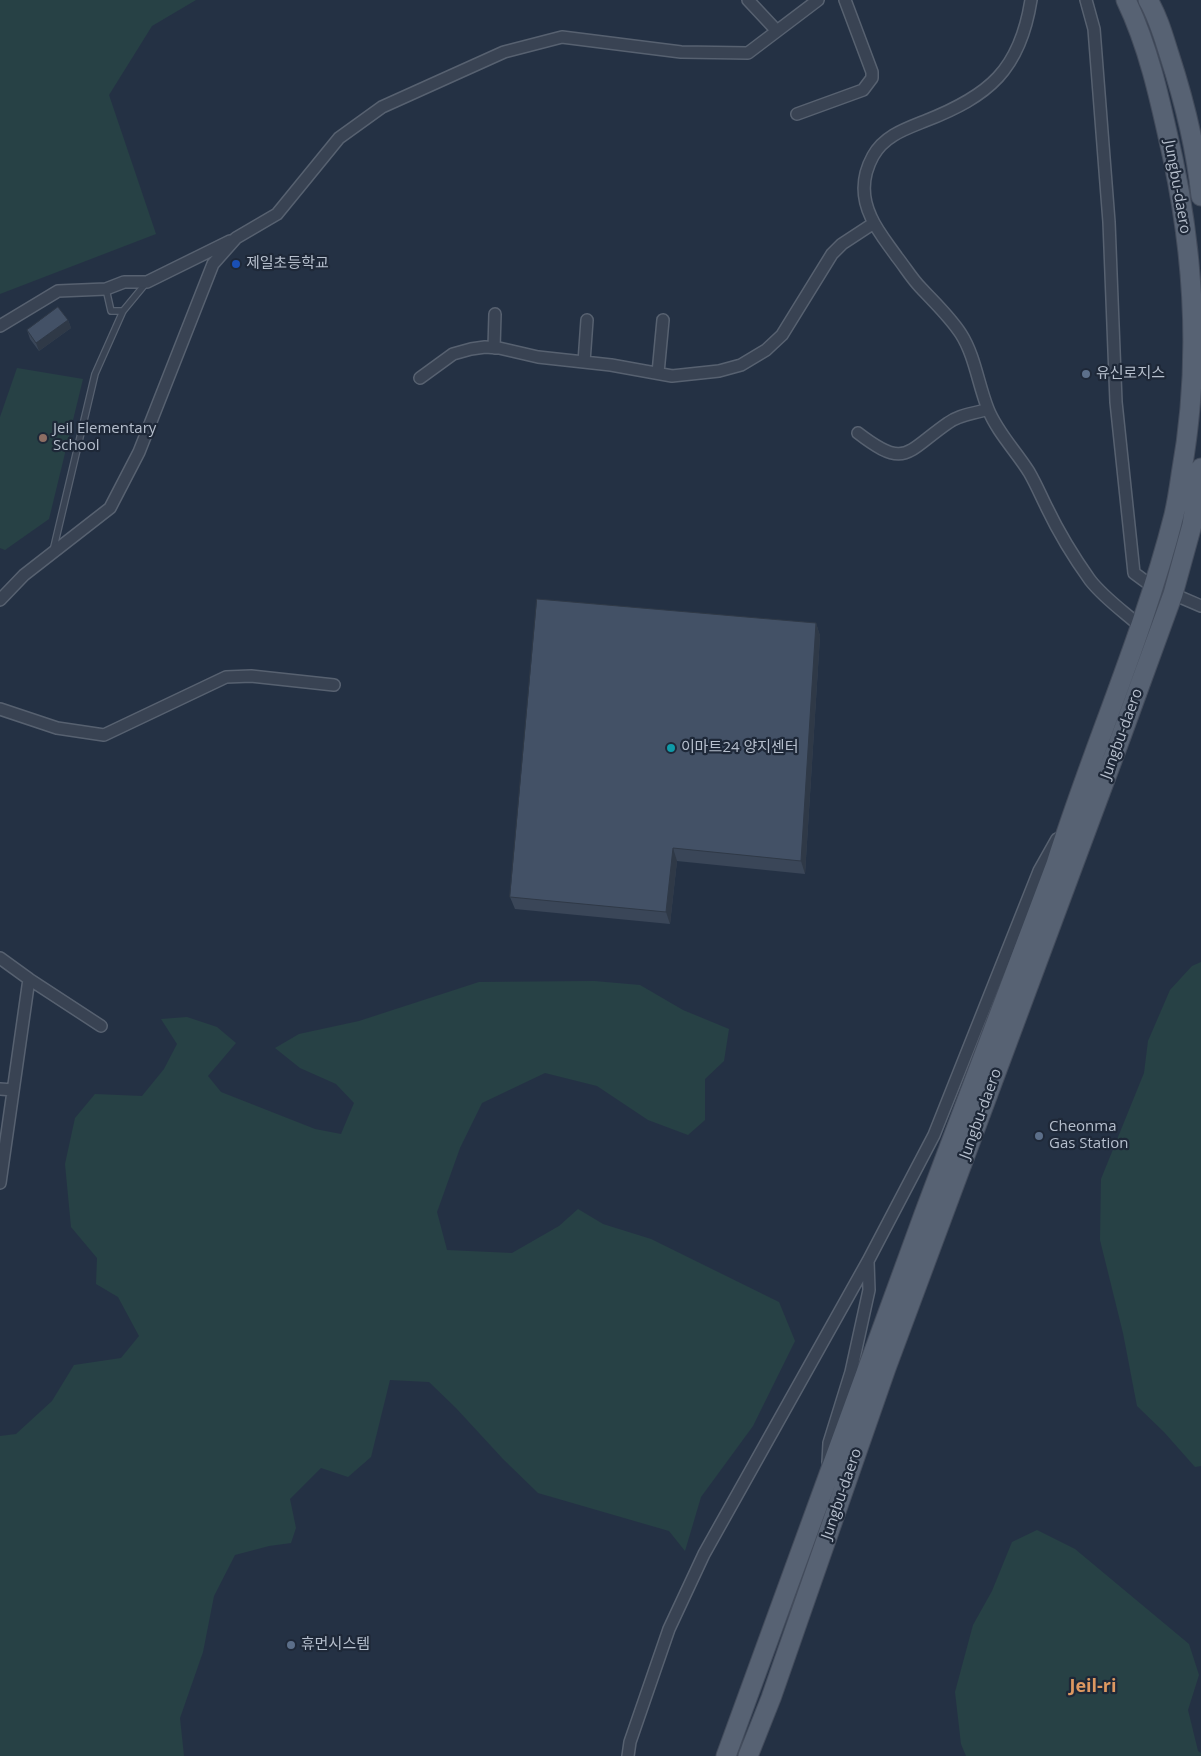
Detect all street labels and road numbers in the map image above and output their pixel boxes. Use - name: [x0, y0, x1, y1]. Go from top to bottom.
- street label: Jungbu-daero: [1160, 139, 1194, 235]
- street label: Jungbu-daero: [1097, 686, 1147, 782]
- street label: Jungbu-daero: [956, 1066, 1006, 1162]
- street label: Jungbu-daero: [818, 1446, 866, 1542]

